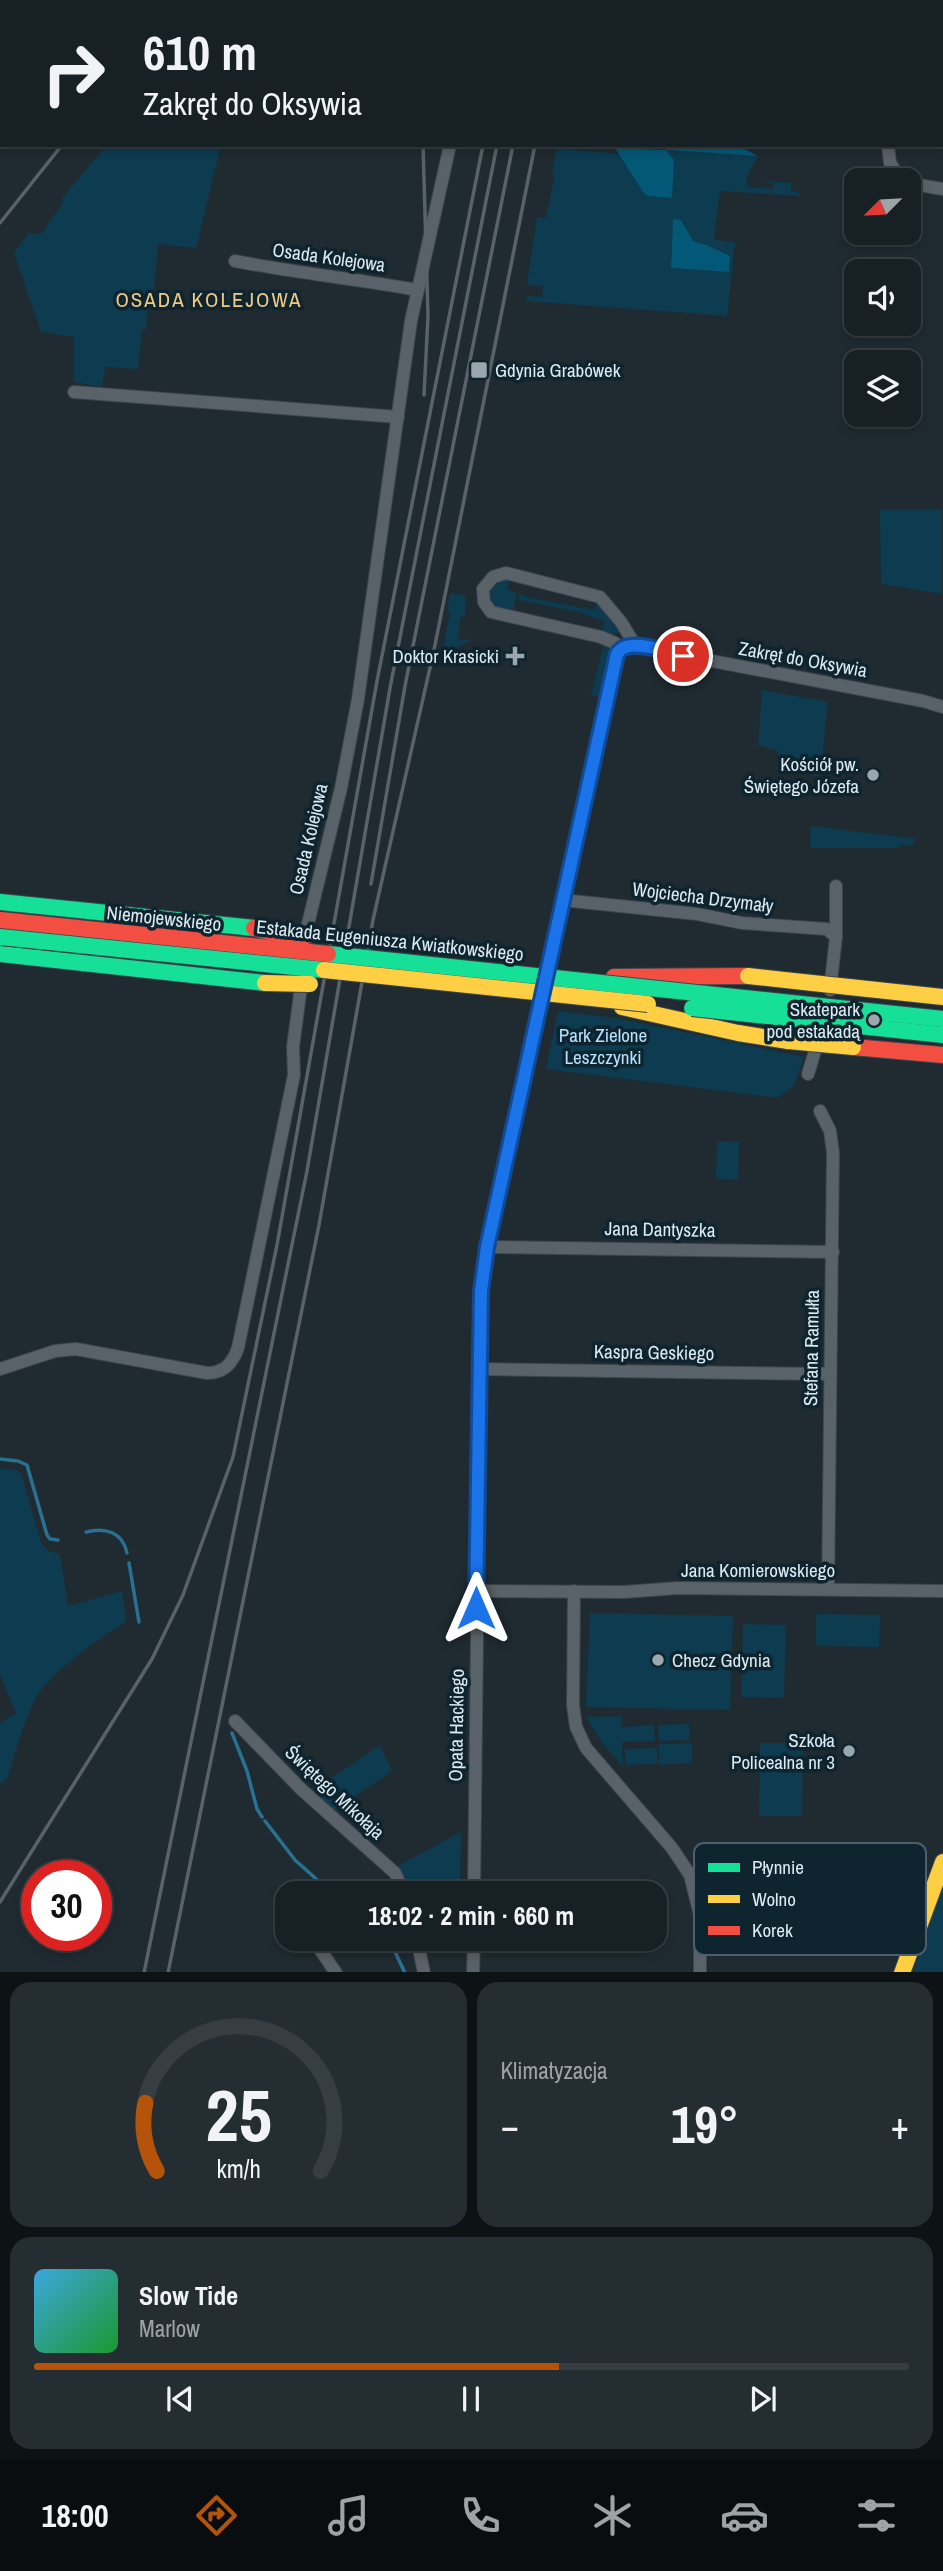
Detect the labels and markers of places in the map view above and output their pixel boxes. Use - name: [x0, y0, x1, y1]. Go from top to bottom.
- place label: Gdynia Grabówek: [495, 357, 621, 383]
- marker: Gdynia Grabówek: [469, 360, 489, 380]
- pin: [653, 626, 713, 686]
- place label: Doktor Krasicki: [393, 643, 499, 669]
- marker: Doktor Krasicki: [505, 646, 525, 666]
- place label: Kościół pw. Świętego Józefa: [744, 751, 859, 799]
- marker: Kościół pw. Świętego Józefa: [865, 767, 881, 783]
- place label: Skatepark pod estakadą: [766, 996, 861, 1044]
- marker: Skatepark pod estakadą: [866, 1012, 882, 1028]
- place label: Checz Gdynia: [672, 1647, 771, 1673]
- marker: Checz Gdynia: [650, 1652, 666, 1668]
- place label: Szkoła Policealna nr 3: [731, 1727, 835, 1775]
- marker: Szkoła Policealna nr 3: [841, 1743, 857, 1759]

